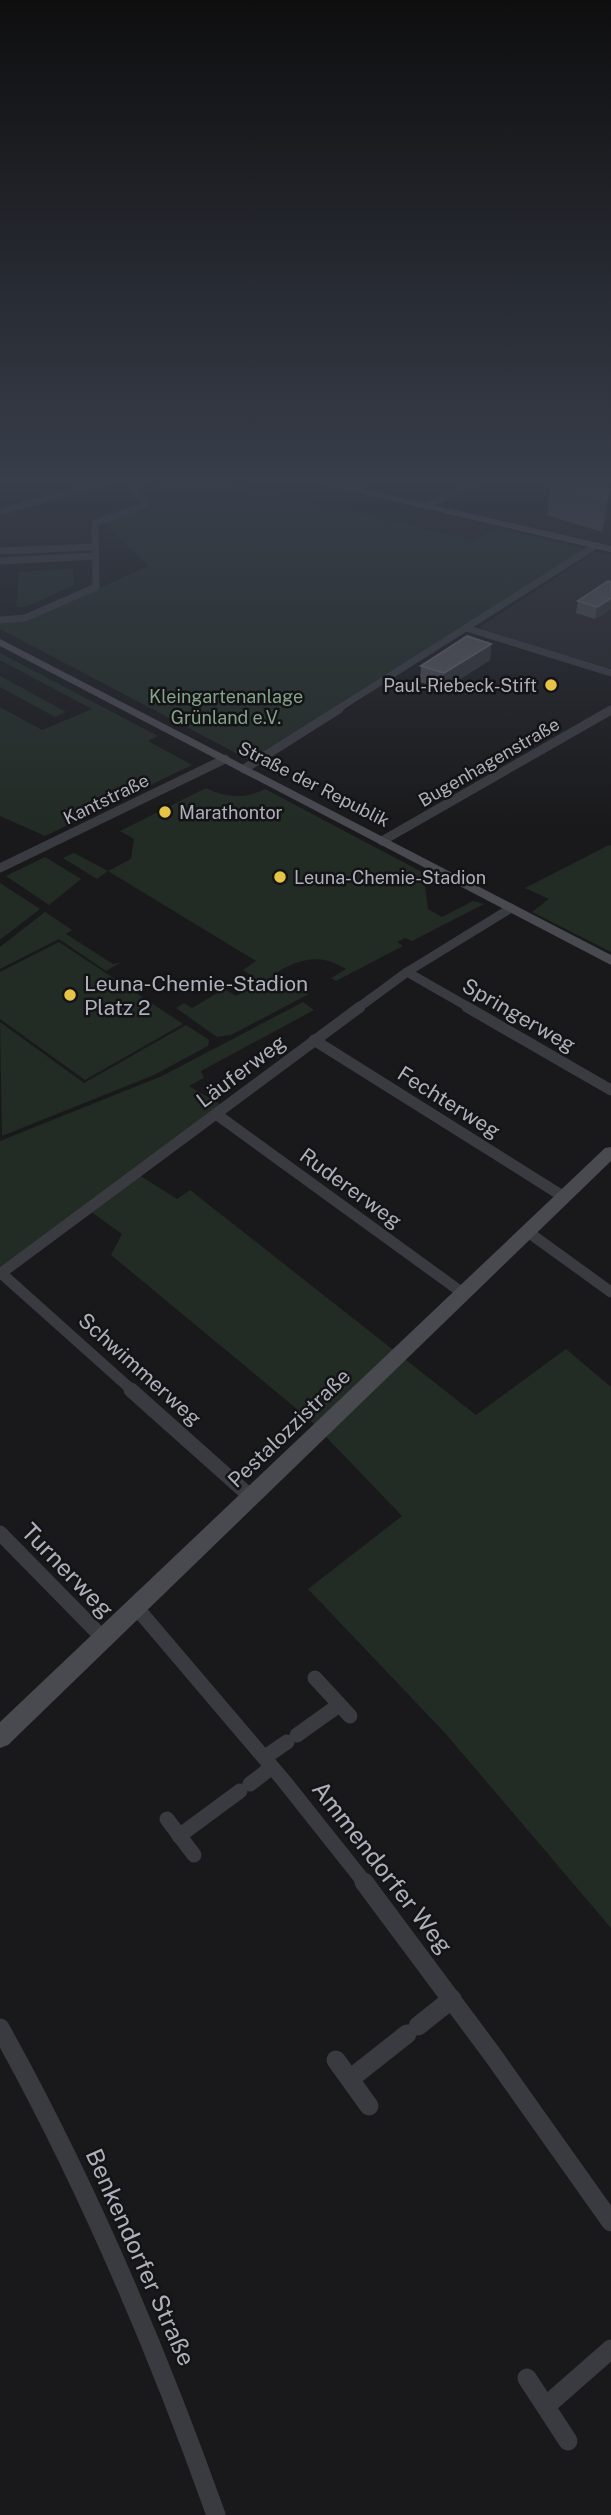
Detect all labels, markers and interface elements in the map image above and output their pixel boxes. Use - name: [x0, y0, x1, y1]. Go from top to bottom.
- place label: Paul-Riebeck-Stift: [383, 675, 537, 696]
- marker: Paul-Riebeck-Stift: [543, 677, 559, 693]
- park label: Kleingartenanlage Grünland e.V.: [149, 686, 303, 728]
- street label: Bugenhagenstraße: [415, 713, 563, 811]
- street label: Straße der Republik: [235, 737, 393, 831]
- street label: Kantstraße: [60, 769, 152, 829]
- place label: Marathontor: [179, 802, 283, 823]
- marker: Marathontor: [157, 804, 173, 820]
- place label: Leuna-Chemie-Stadion: [294, 867, 486, 888]
- marker: Leuna-Chemie-Stadion: [272, 869, 288, 885]
- place label: Leuna-Chemie-Stadion Platz 2: [84, 971, 308, 1020]
- street label: Springerweg: [458, 973, 580, 1057]
- marker: Leuna-Chemie-Stadion Platz 2: [62, 987, 78, 1003]
- street label: Läuferweg: [191, 1029, 291, 1113]
- street label: Fechterweg: [393, 1061, 505, 1143]
- street label: Rudererweg: [295, 1143, 407, 1233]
- street label: Schwimmerweg: [73, 1307, 207, 1431]
- street label: Pestalozzistraße: [223, 1363, 355, 1493]
- street label: Turnerweg: [16, 1517, 120, 1623]
- street label: Ammendorfer Weg: [307, 1775, 459, 1959]
- street label: Benkendorfer Straße: [81, 2144, 201, 2370]

